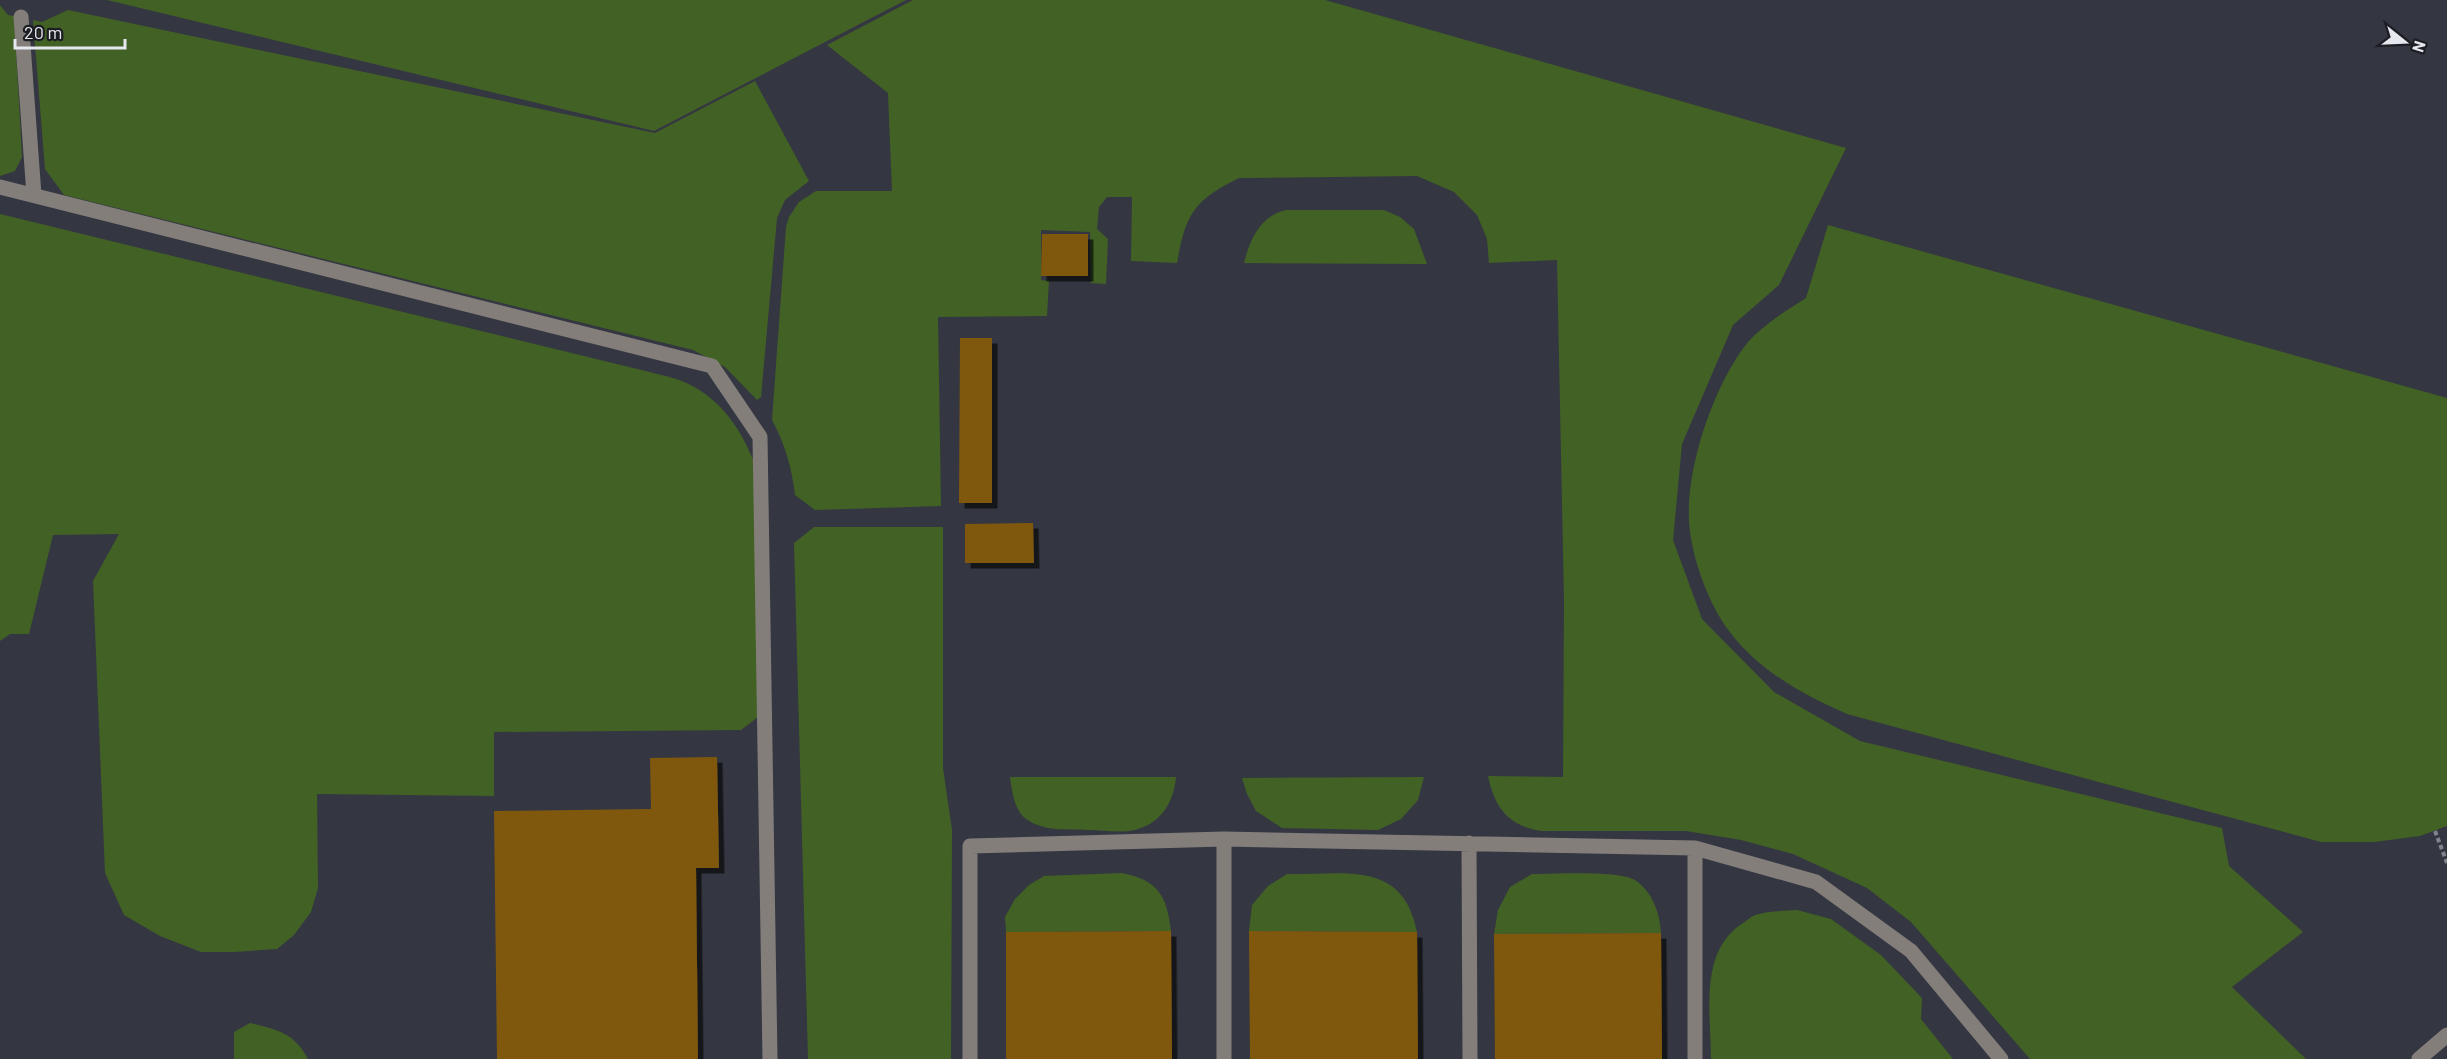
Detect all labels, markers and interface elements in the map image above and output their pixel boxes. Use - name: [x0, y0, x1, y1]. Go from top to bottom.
- scale bar: [15, 12, 124, 50]
- north arrow: [2375, 12, 2435, 72]
- text: 20 m: [24, 21, 62, 43]
- text: N: [2409, 39, 2430, 55]

